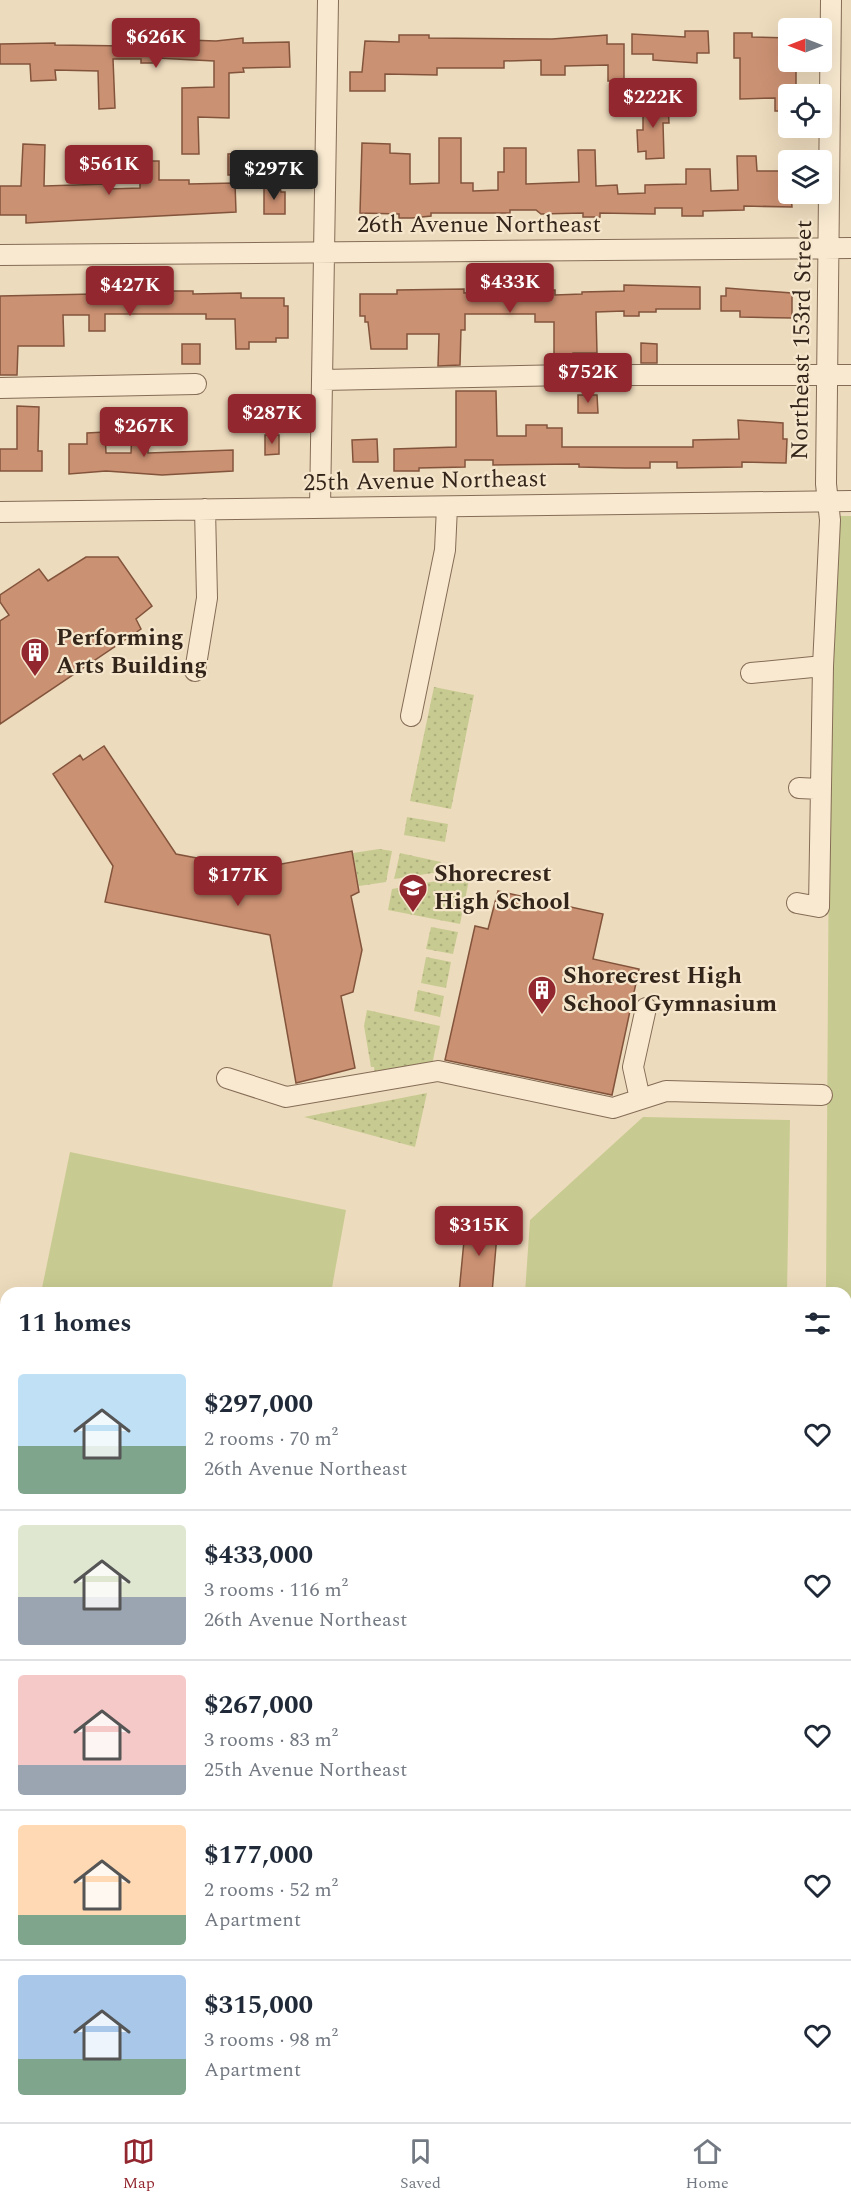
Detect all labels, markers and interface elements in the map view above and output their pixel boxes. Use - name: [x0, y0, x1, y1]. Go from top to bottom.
- pin: $626K: [114, 18, 198, 69]
- north arrow: [778, 18, 832, 72]
- map controls: [778, 18, 832, 204]
- text: $626K: [126, 22, 186, 52]
- pin: $222K: [611, 78, 695, 129]
- text: $222K: [623, 82, 683, 112]
- button: locate: [778, 84, 832, 138]
- pin: $561K: [67, 145, 151, 196]
- text: $561K: [79, 149, 139, 179]
- pin: $297K: [232, 150, 316, 201]
- button: layers: [778, 150, 832, 204]
- text: $297K: [244, 154, 304, 184]
- street label: 26th Avenue Northeast: [357, 207, 601, 243]
- street label: Northeast 153rd Street: [782, 220, 822, 460]
- pin: $433K: [468, 263, 552, 314]
- pin: $427K: [88, 266, 172, 317]
- text: $433K: [480, 267, 540, 297]
- text: $427K: [100, 270, 160, 300]
- pin: $752K: [546, 353, 630, 404]
- text: $752K: [558, 357, 618, 387]
- pin: $287K: [230, 394, 314, 445]
- text: $287K: [242, 398, 302, 428]
- pin: $267K: [102, 407, 186, 458]
- text: $267K: [114, 411, 174, 441]
- street label: 25th Avenue Northeast: [303, 461, 547, 501]
- place label: Performing Arts Building: [56, 620, 207, 684]
- building icon: Performing Arts Building: [19, 636, 51, 678]
- pin: $177K: [196, 856, 280, 907]
- place label: Shorecrest High School: [434, 856, 571, 920]
- text: $177K: [208, 860, 268, 890]
- school or university icon: Shorecrest High School: [397, 872, 429, 914]
- place label: Shorecrest High School Gymnasium: [563, 958, 777, 1022]
- building icon: Shorecrest High School Gymnasium: [526, 974, 558, 1016]
- pin: $315K: [437, 1206, 521, 1257]
- text: $315K: [449, 1210, 509, 1240]
- text: 11 homes: [18, 1303, 132, 1343]
- icon: filters: [801, 1307, 834, 1340]
- text: $297,000: [204, 1384, 313, 1424]
- icon: home: [66, 1398, 138, 1470]
- icon: heart: [801, 1418, 834, 1451]
- text: 2 rooms · 70 m²: [204, 1424, 338, 1454]
- text: 26th Avenue Northeast: [204, 1454, 407, 1484]
- text: $433,000: [204, 1535, 313, 1575]
- icon: home: [66, 1549, 138, 1621]
- icon: heart: [801, 1569, 834, 1602]
- text: 3 rooms · 116 m²: [204, 1575, 348, 1605]
- text: 26th Avenue Northeast: [204, 1605, 407, 1635]
- text: $267,000: [204, 1685, 313, 1725]
- icon: home: [66, 1699, 138, 1771]
- icon: heart: [801, 1719, 834, 1752]
- text: 3 rooms · 83 m²: [204, 1725, 338, 1755]
- text: 25th Avenue Northeast: [204, 1755, 407, 1785]
- text: $177,000: [204, 1835, 313, 1875]
- icon: home: [66, 1849, 138, 1921]
- icon: heart: [801, 1869, 834, 1902]
- text: 2 rooms · 52 m²: [204, 1875, 338, 1905]
- text: Apartment: [204, 1905, 301, 1935]
- text: $315,000: [204, 1985, 313, 2025]
- icon: home: [66, 1999, 138, 2071]
- icon: heart: [801, 2019, 834, 2052]
- text: 3 rooms · 98 m²: [204, 2025, 338, 2055]
- text: Apartment: [204, 2055, 301, 2085]
- tab: Map: [122, 2135, 155, 2195]
- tab: Saved: [400, 2135, 441, 2195]
- tab: Home: [686, 2135, 729, 2195]

